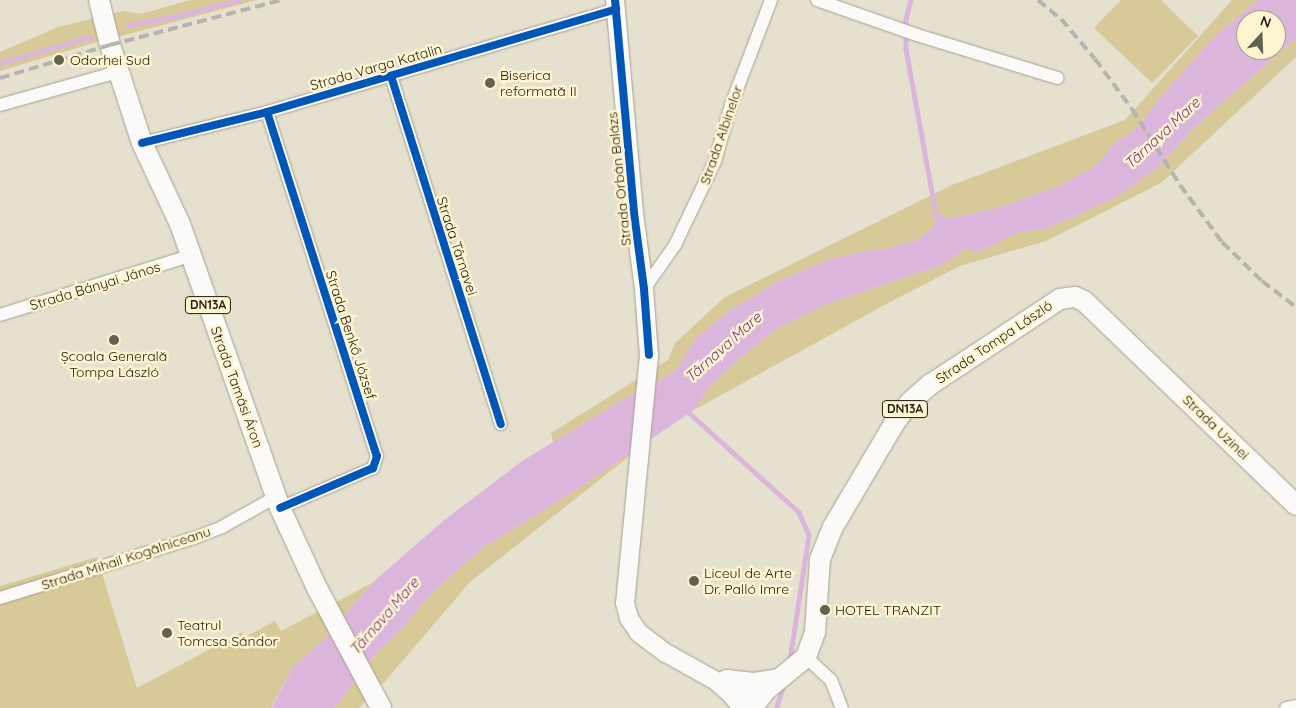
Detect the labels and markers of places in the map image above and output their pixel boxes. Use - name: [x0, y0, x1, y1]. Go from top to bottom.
- place label: Odorhei Sud: [70, 52, 150, 68]
- marker: Odorhei Sud: [52, 53, 66, 67]
- place label: Biserica reformată II: [500, 67, 577, 100]
- marker: Biserica reformată II: [484, 77, 496, 89]
- marker: Școala Generală Tompa László: [108, 334, 120, 346]
- place label: Școala Generală Tompa László: [61, 348, 167, 381]
- place label: Liceul de Arte Dr. Palló Imre: [704, 565, 792, 598]
- marker: Liceul de Arte Dr. Palló Imre: [688, 575, 700, 587]
- place label: HOTEL TRANZIT: [835, 602, 941, 618]
- marker: HOTEL TRANZIT: [819, 604, 831, 616]
- place label: Teatrul Tomcsa Sándor: [177, 617, 278, 650]
- marker: Teatrul Tomcsa Sándor: [161, 627, 173, 639]

